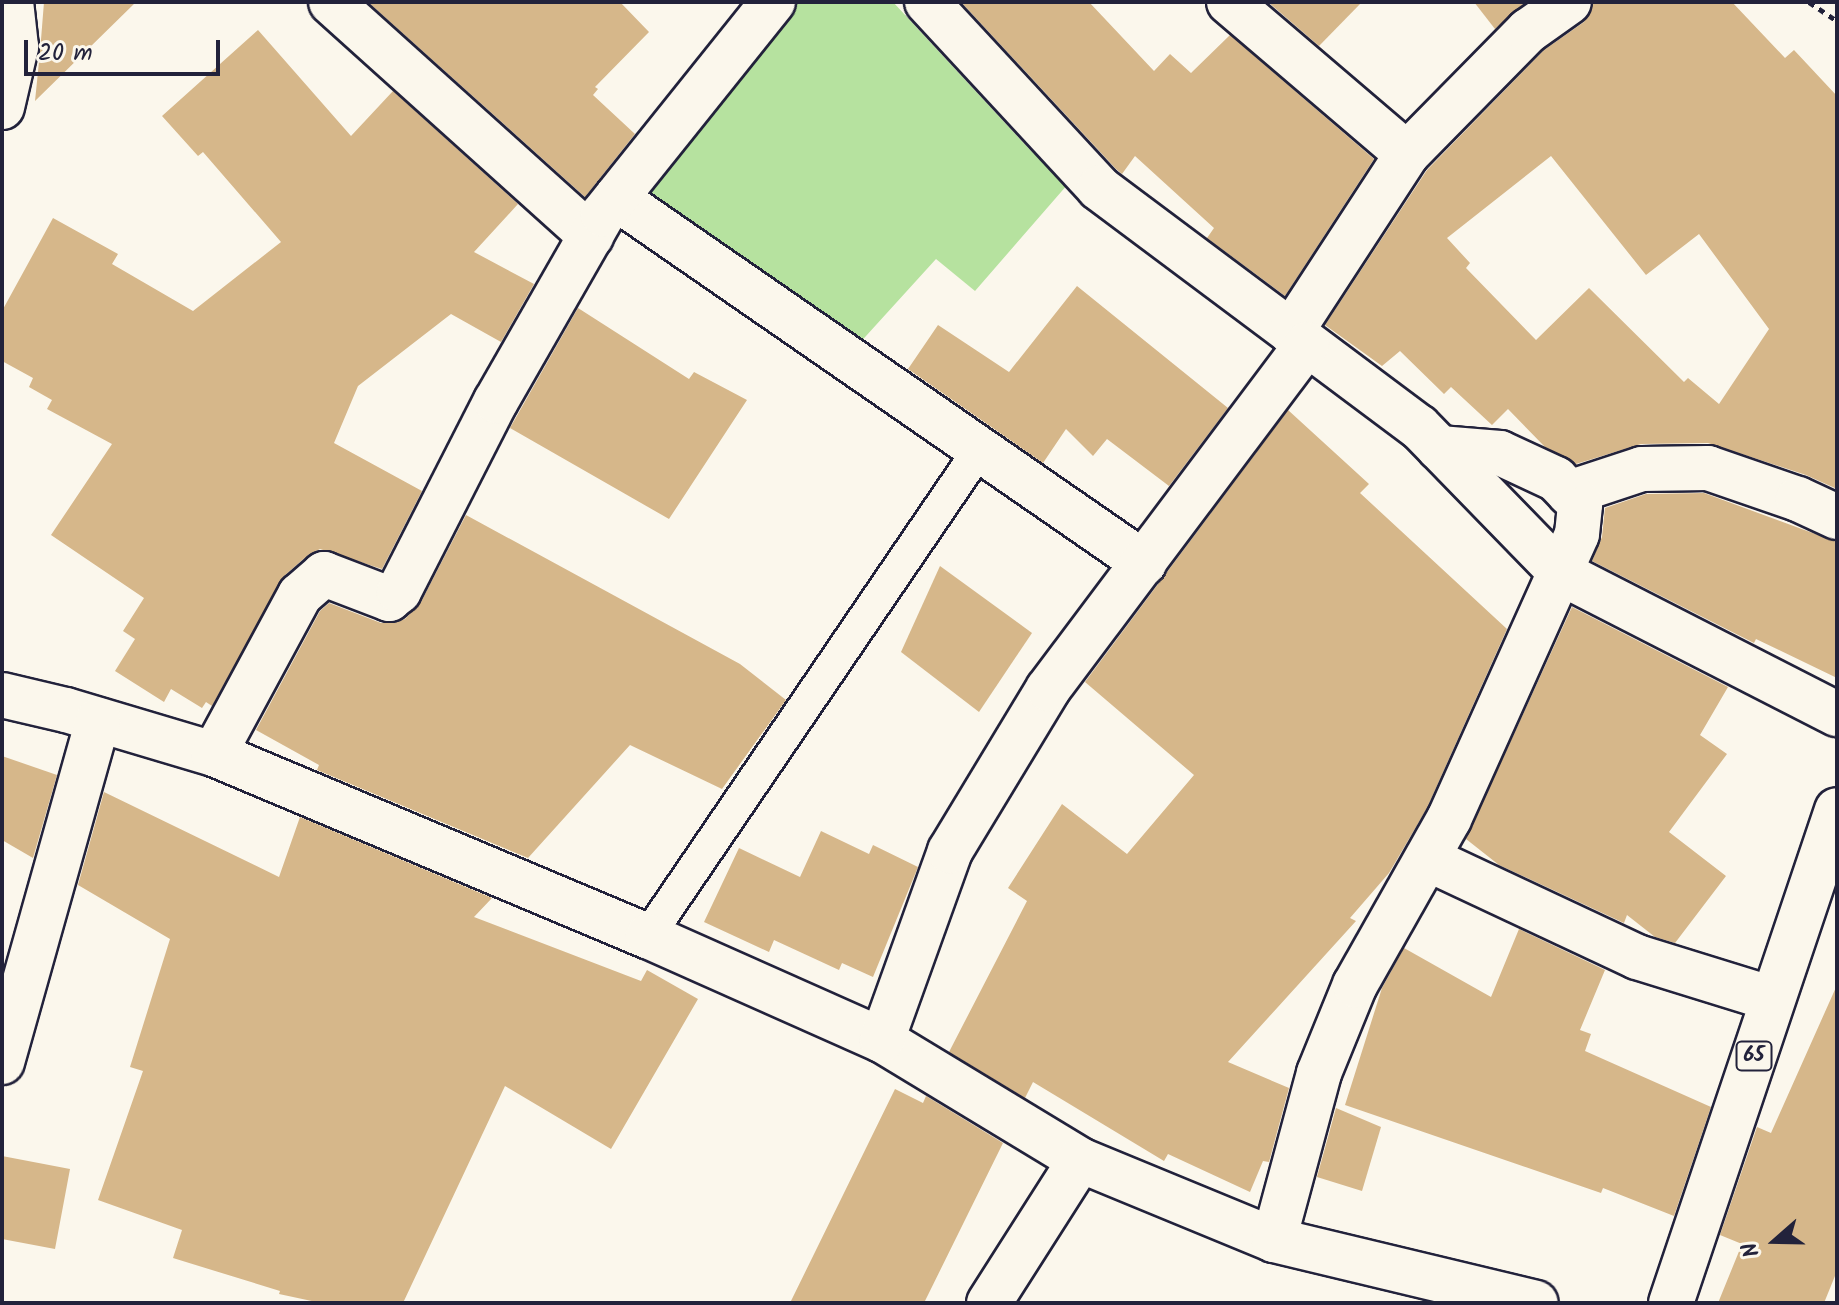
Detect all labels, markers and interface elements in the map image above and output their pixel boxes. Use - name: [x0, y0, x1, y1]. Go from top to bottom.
- scale bar: [28, 24, 224, 74]
- text: 20 m: [38, 34, 93, 73]
- road number: 65: [1734, 1040, 1774, 1072]
- north arrow: [1735, 1201, 1815, 1281]
- text: N: [1733, 1237, 1771, 1262]

